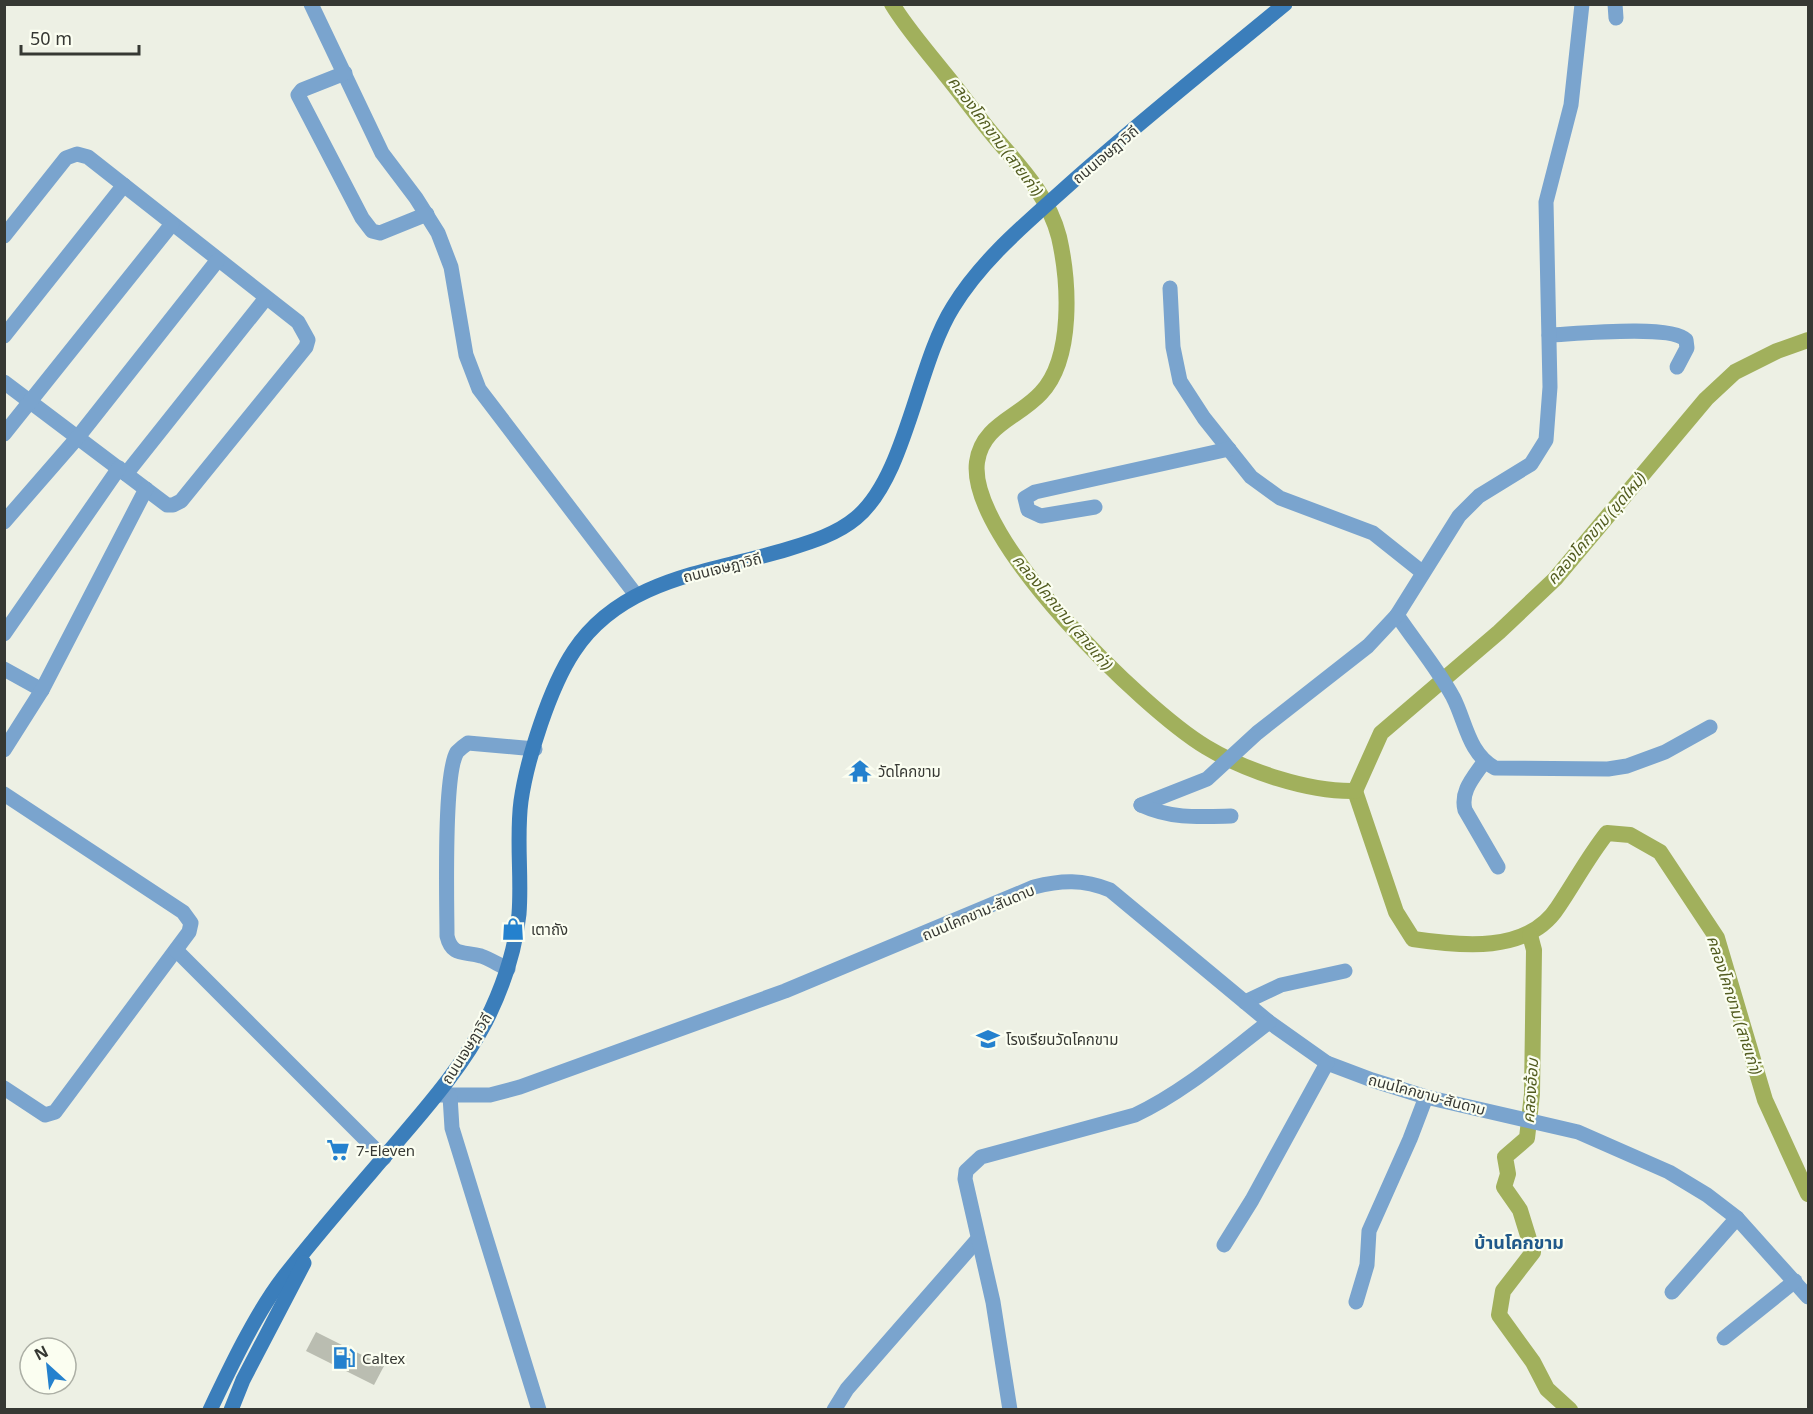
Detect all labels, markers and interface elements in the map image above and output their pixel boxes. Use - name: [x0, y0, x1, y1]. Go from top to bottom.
- scale bar: [21, 18, 140, 56]
- text: 50 m: [30, 26, 72, 50]
- water label: คลองโคกขาม (สายเก่า): [943, 71, 1049, 201]
- street label: ถนนเจษฎาวิถี: [1068, 120, 1142, 188]
- water label: คลองโคกขาม (ขุดใหม่): [1541, 467, 1651, 589]
- street label: ถนนเจษฎาวิถี: [681, 548, 763, 586]
- water label: คลองโคกขาม (สายเก่า): [1008, 549, 1118, 675]
- temple icon: วัดโคกขาม: [847, 758, 873, 784]
- place label: วัดโคกขาม: [878, 761, 941, 781]
- street label: ถนนโคกขาม-สันดาบ: [919, 879, 1037, 945]
- shop icon: เตาถัง: [500, 916, 526, 942]
- place label: เตาถัง: [531, 919, 568, 939]
- water label: คลองโคกขาม (สายเก่า): [1702, 932, 1768, 1078]
- street label: ถนนเจษฎาวิถี: [436, 1009, 496, 1087]
- school or university icon: โรงเรียนวัดโคกขาม: [975, 1026, 1001, 1052]
- place label: โรงเรียนวัดโคกขาม: [1006, 1029, 1118, 1049]
- water label: คลองอ้อม: [1517, 1057, 1543, 1124]
- street label: ถนนโคกขาม-สันดาบ: [1366, 1069, 1488, 1119]
- supermarket icon: 7-Eleven: [325, 1137, 351, 1163]
- place label: 7-Eleven: [356, 1140, 415, 1160]
- district label: บ้านโคกขาม: [1474, 1230, 1564, 1254]
- north arrow: [18, 1336, 78, 1396]
- text: N: [30, 1340, 52, 1365]
- fuel station icon: Caltex: [331, 1345, 357, 1371]
- place label: Caltex: [362, 1348, 405, 1368]

